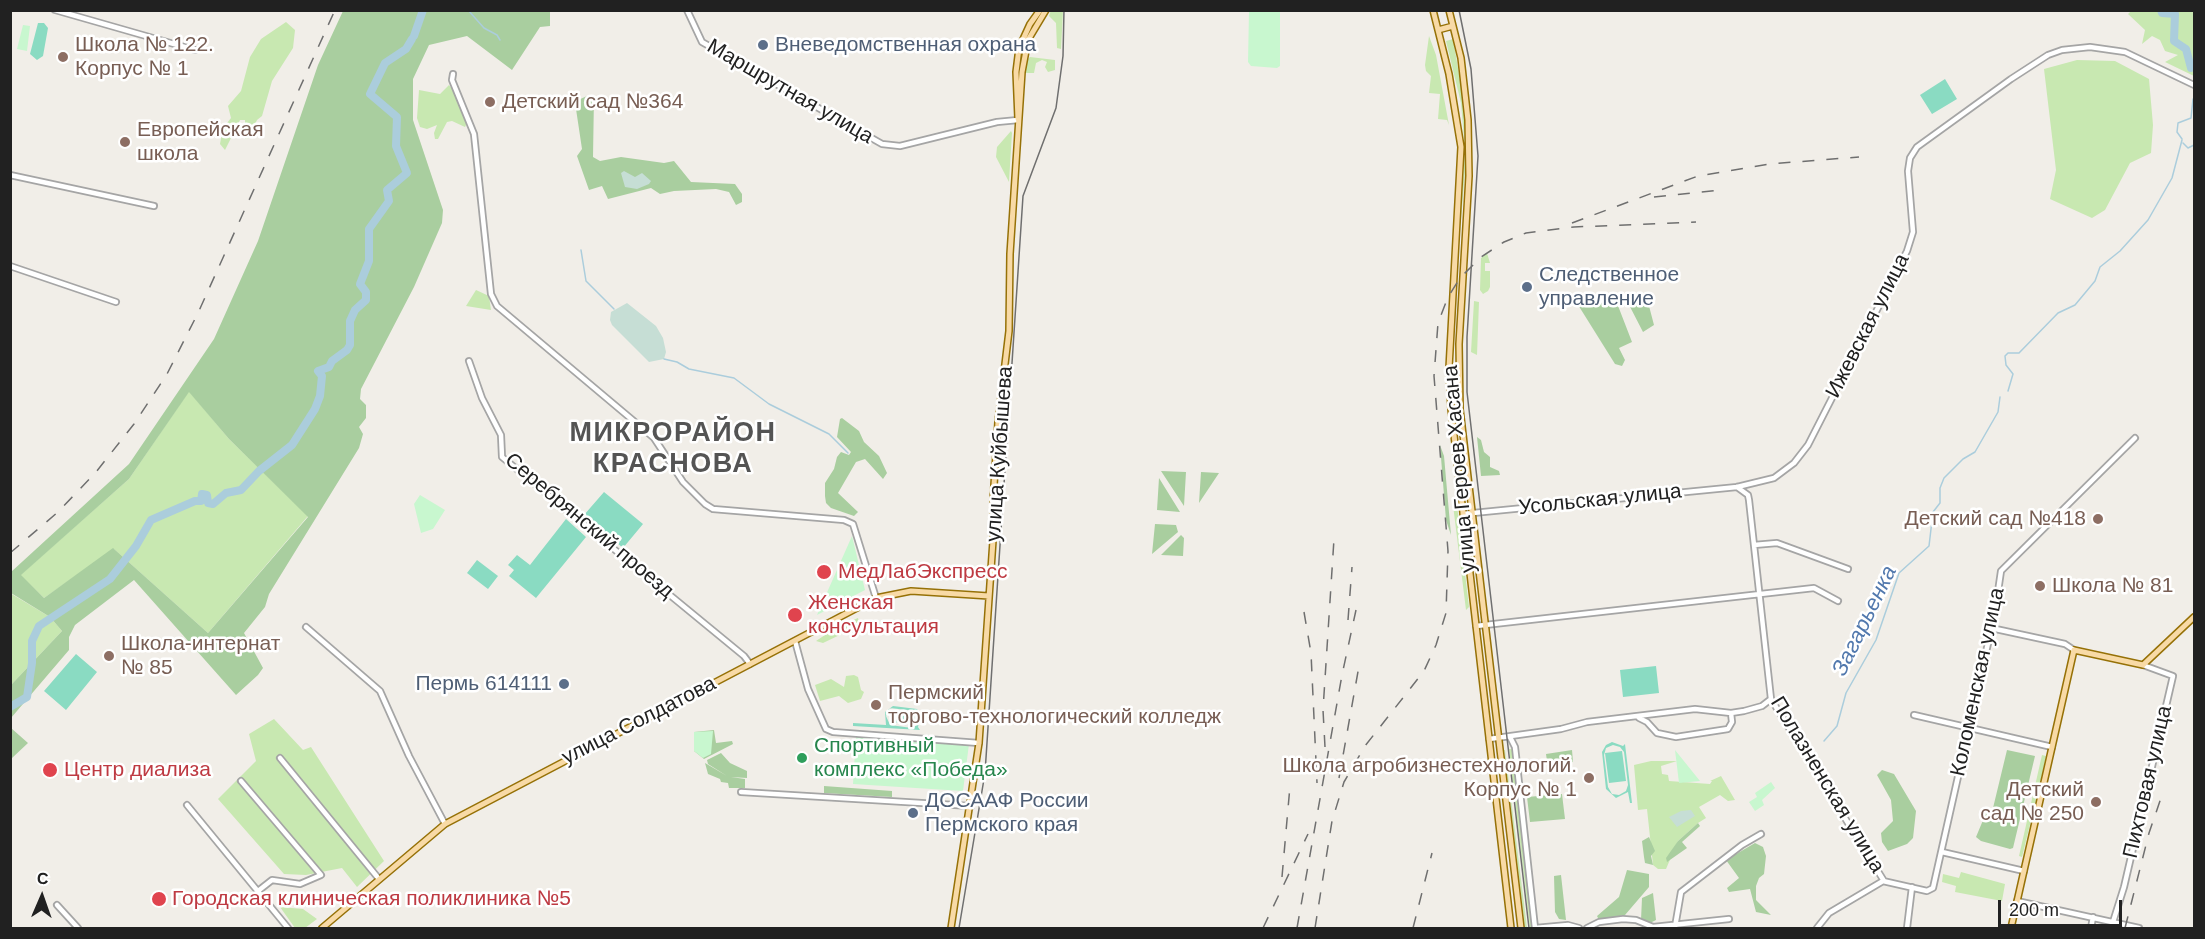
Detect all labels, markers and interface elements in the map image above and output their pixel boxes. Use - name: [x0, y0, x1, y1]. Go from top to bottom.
- place label: Школа № 122. Корпус № 1: [75, 32, 214, 82]
- place label: Вневедомственная охрана: [775, 32, 1036, 58]
- street label: Маршрутная улица: [702, 34, 878, 150]
- marker: Вневедомственная охрана: [756, 38, 770, 52]
- marker: Школа № 122. Корпус № 1: [56, 50, 70, 64]
- place label: Детский сад №364: [502, 89, 683, 115]
- marker: Детский сад №364: [483, 95, 497, 109]
- place label: Европейская школа: [137, 117, 264, 167]
- marker: Европейская школа: [118, 135, 132, 149]
- street label: Ижевская улица: [1821, 250, 1915, 402]
- place label: Следственное управление: [1539, 262, 1679, 312]
- marker: Следственное управление: [1520, 280, 1534, 294]
- street label: улица Героев Хасана: [1438, 364, 1482, 574]
- street label: улица Куйбышева: [981, 365, 1019, 543]
- district label: МИКРОРАЙОН КРАСНОВА: [569, 418, 777, 481]
- street label: Серебрянский проезд: [499, 448, 679, 604]
- street label: Усольская улица: [1517, 479, 1683, 521]
- place label: Детский сад №418: [1905, 506, 2086, 532]
- marker: Детский сад №418: [2091, 512, 2105, 526]
- place label: МедЛабЭкспресс: [838, 559, 1007, 585]
- water label: Загарьенка: [1827, 562, 1903, 680]
- marker: МедЛабЭкспресс: [815, 563, 833, 581]
- place label: Школа № 81: [2052, 573, 2173, 599]
- marker: Школа № 81: [2033, 579, 2047, 593]
- street label: Коломенская улица: [1946, 585, 2010, 779]
- place label: Женская консультация: [808, 590, 939, 640]
- marker: Женская консультация: [786, 606, 804, 624]
- place label: Школа-интернат № 85: [121, 631, 280, 681]
- marker: Школа-интернат № 85: [102, 649, 116, 663]
- place label: Пермь 614111: [415, 671, 552, 697]
- street label: улица Солдатова: [558, 671, 720, 771]
- marker: Пермь 614111: [557, 677, 571, 691]
- place label: Пермский торгово-технологический колледж: [888, 680, 1221, 730]
- street label: Полазненская улица: [1764, 692, 1890, 878]
- marker: Пермский торгово-технологический колледж: [869, 698, 883, 712]
- street label: Пихтовая улица: [2118, 703, 2178, 861]
- place label: Спортивный комплекс «Победа»: [814, 733, 1008, 783]
- marker: Спортивный комплекс «Победа»: [795, 751, 809, 765]
- place label: Школа агробизнестехнологий. Корпус № 1: [1282, 753, 1577, 803]
- place label: Центр диализа: [64, 757, 211, 783]
- marker: Центр диализа: [41, 761, 59, 779]
- marker: Школа агробизнестехнологий. Корпус № 1: [1582, 771, 1596, 785]
- place label: Детский сад № 250: [1980, 777, 2084, 827]
- place label: ДОСААФ России Пермского края: [925, 788, 1089, 838]
- marker: Детский сад № 250: [2089, 795, 2103, 809]
- marker: ДОСААФ России Пермского края: [906, 806, 920, 820]
- north arrow: [12, 867, 72, 927]
- text: С: [37, 870, 49, 887]
- place label: Городская клиническая поликлиника №5: [172, 886, 571, 912]
- scale bar: [2001, 888, 2126, 926]
- marker: Городская клиническая поликлиника №5: [150, 890, 168, 908]
- text: 200 m: [2009, 900, 2059, 920]

